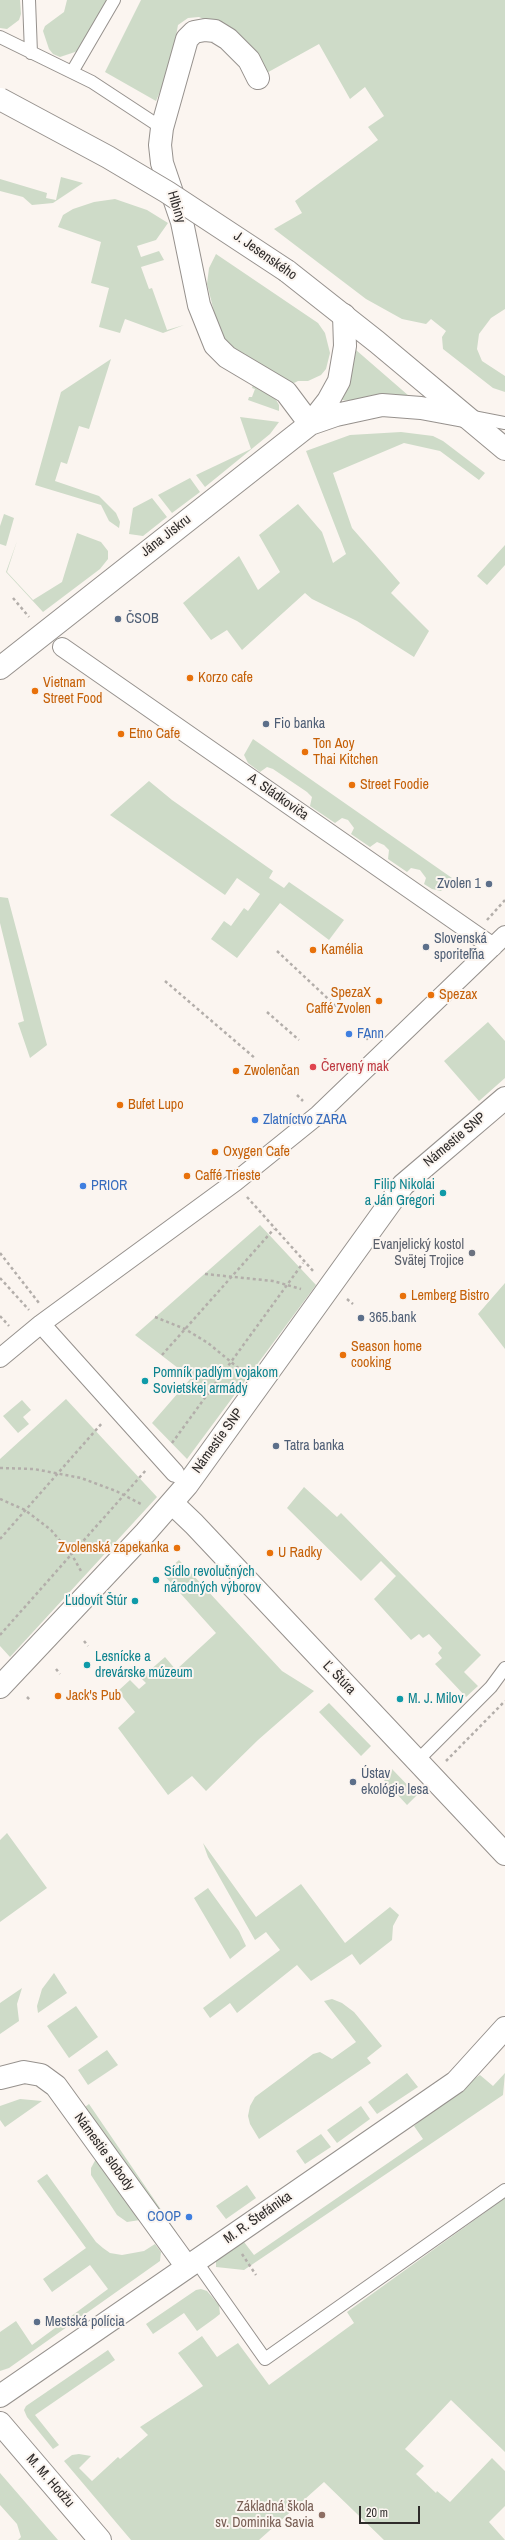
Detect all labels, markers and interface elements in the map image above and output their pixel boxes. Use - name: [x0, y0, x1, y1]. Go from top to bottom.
- street label: Hlbiny: [163, 189, 189, 225]
- street label: J. Jesenského: [230, 228, 300, 284]
- street label: Jána Jiskru: [138, 511, 194, 561]
- place label: ČSOB: [126, 611, 159, 627]
- marker: ČSOB: [113, 614, 123, 624]
- place label: Korzo cafe: [198, 670, 253, 686]
- marker: Korzo cafe: [185, 673, 195, 683]
- place label: Vietnam Street Food: [43, 675, 102, 708]
- marker: Vietnam Street Food: [30, 686, 40, 696]
- place label: Fio banka: [274, 716, 325, 732]
- marker: Fio banka: [261, 719, 271, 729]
- place label: Etno Cafe: [129, 726, 180, 742]
- marker: Etno Cafe: [116, 729, 126, 739]
- place label: Ton Aoy Thai Kitchen: [313, 736, 378, 768]
- marker: Ton Aoy Thai Kitchen: [300, 747, 310, 757]
- street label: A. Sládkoviča: [244, 770, 312, 824]
- place label: Street Foodie: [360, 777, 429, 793]
- marker: Street Foodie: [347, 780, 357, 790]
- place label: Zvolen 1: [437, 876, 481, 892]
- marker: Zvolen 1: [484, 879, 494, 889]
- place label: Slovenská sporiteľňa: [434, 931, 487, 964]
- place label: Kamélia: [321, 942, 363, 958]
- marker: Slovenská sporiteľňa: [421, 942, 431, 952]
- marker: Kamélia: [308, 945, 318, 955]
- place label: SpezaX Caffé Zvolen: [306, 985, 371, 1018]
- place label: Spezax: [439, 987, 477, 1003]
- marker: Spezax: [426, 990, 436, 1000]
- marker: SpezaX Caffé Zvolen: [374, 996, 384, 1006]
- place label: FAnn: [357, 1026, 384, 1042]
- marker: FAnn: [344, 1029, 354, 1039]
- place label: Červený mak: [321, 1059, 389, 1075]
- marker: Červený mak: [308, 1062, 318, 1072]
- place label: Zwolenčan: [244, 1063, 300, 1079]
- marker: Zwolenčan: [231, 1066, 241, 1076]
- place label: Bufet Lupo: [128, 1097, 184, 1113]
- marker: Bufet Lupo: [115, 1100, 125, 1110]
- street label: Námestie SNP: [421, 1109, 489, 1171]
- place label: Zlatníctvo ZARA: [263, 1112, 347, 1128]
- marker: Zlatníctvo ZARA: [250, 1115, 260, 1125]
- place label: Oxygen Cafe: [223, 1144, 290, 1160]
- marker: Oxygen Cafe: [210, 1147, 220, 1157]
- place label: Caffé Trieste: [195, 1168, 261, 1184]
- marker: Caffé Trieste: [182, 1171, 192, 1181]
- place label: Filip Nikolai a Ján Gregori: [365, 1177, 435, 1210]
- place label: PRIOR: [91, 1178, 127, 1194]
- marker: PRIOR: [78, 1181, 88, 1191]
- marker: Filip Nikolai a Ján Gregori: [438, 1188, 448, 1198]
- place label: Evanjelický kostol Svätej Trojice: [373, 1237, 464, 1270]
- marker: Evanjelický kostol Svätej Trojice: [467, 1248, 477, 1258]
- place label: Lemberg Bistro: [411, 1288, 489, 1304]
- marker: Lemberg Bistro: [398, 1291, 408, 1301]
- place label: 365.bank: [369, 1310, 416, 1326]
- marker: 365.bank: [356, 1313, 366, 1323]
- place label: Season home cooking: [351, 1339, 422, 1372]
- marker: Season home cooking: [338, 1350, 348, 1360]
- place label: Pomník padlým vojakom Sovietskej armády: [153, 1365, 278, 1398]
- marker: Pomník padlým vojakom Sovietskej armády: [140, 1376, 150, 1386]
- street label: Námestie SNP: [189, 1405, 247, 1477]
- place label: Tatra banka: [284, 1438, 344, 1454]
- marker: Tatra banka: [271, 1441, 281, 1451]
- place label: Zvolenská zapekanka: [58, 1540, 169, 1556]
- marker: Zvolenská zapekanka: [172, 1543, 182, 1553]
- place label: U Radky: [278, 1545, 322, 1561]
- marker: U Radky: [265, 1548, 275, 1558]
- place label: Sídlo revolučných národných výborov: [164, 1564, 261, 1596]
- marker: Sídlo revolučných národných výborov: [151, 1575, 161, 1585]
- place label: Ľudovít Štúr: [65, 1593, 127, 1609]
- marker: Ľudovít Štúr: [130, 1596, 140, 1606]
- place label: Lesnícke a drevárske múzeum: [95, 1649, 193, 1682]
- street label: Ľ. Štúra: [319, 1658, 359, 1698]
- marker: Lesnícke a drevárske múzeum: [82, 1660, 92, 1670]
- place label: Jack's Pub: [66, 1688, 121, 1704]
- marker: Jack's Pub: [53, 1691, 63, 1701]
- place label: M. J. Milov: [408, 1691, 463, 1707]
- marker: M. J. Milov: [395, 1694, 405, 1704]
- place label: Ústav ekológie lesa: [361, 1766, 429, 1798]
- marker: Ústav ekológie lesa: [348, 1777, 358, 1787]
- street label: Námestie slobody: [70, 2110, 138, 2194]
- street label: M. R. Štefánika: [221, 2188, 295, 2248]
- place label: COOP: [147, 2209, 181, 2225]
- marker: COOP: [184, 2212, 194, 2222]
- place label: Mestská polícia: [45, 2314, 125, 2330]
- marker: Mestská polícia: [32, 2317, 42, 2327]
- street label: M. M. Hodžu: [22, 2451, 78, 2511]
- scale bar: [361, 2498, 422, 2524]
- place label: Základná škola sv. Dominika Savia: [215, 2499, 314, 2532]
- text: 20 m: [366, 2505, 388, 2521]
- marker: Základná škola sv. Dominika Savia: [317, 2510, 327, 2520]

